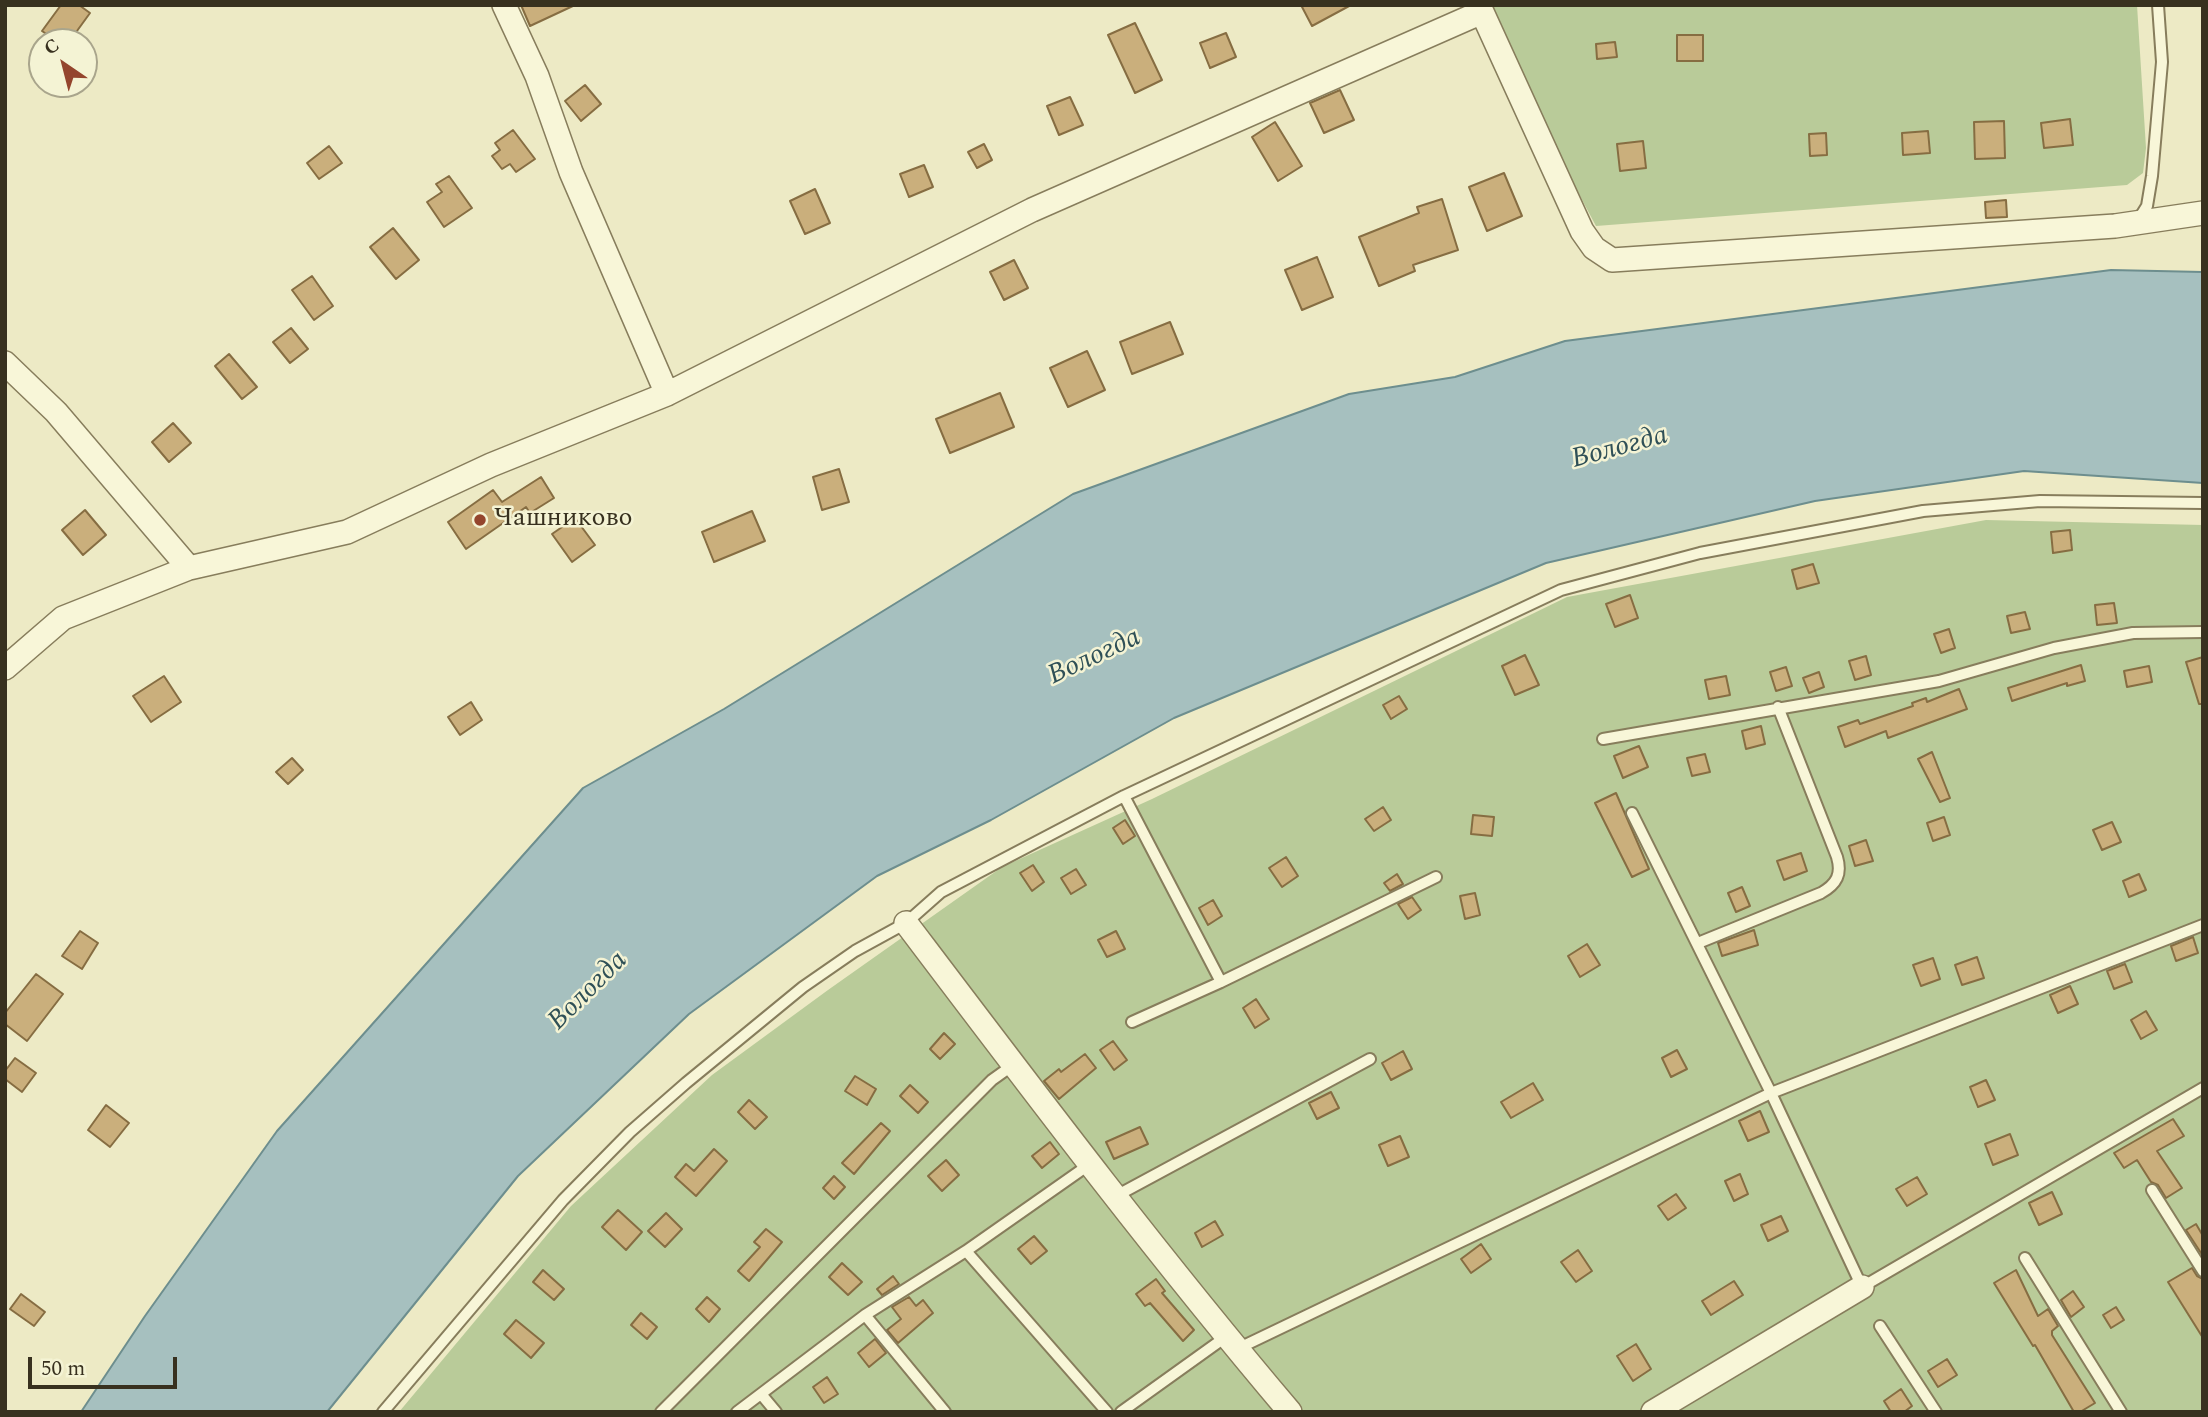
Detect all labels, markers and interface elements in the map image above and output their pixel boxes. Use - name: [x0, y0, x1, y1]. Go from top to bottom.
- north arrow: [28, 28, 98, 98]
- text: С: [38, 31, 66, 63]
- water label: Вологда: [1568, 420, 1672, 478]
- place label: Чашниково: [494, 504, 633, 536]
- marker: Чашниково: [472, 512, 488, 528]
- water label: Вологда: [1043, 622, 1147, 694]
- water label: Вологда: [542, 945, 636, 1039]
- scale bar: [32, 1344, 180, 1388]
- text: 50 m: [41, 1353, 85, 1385]

